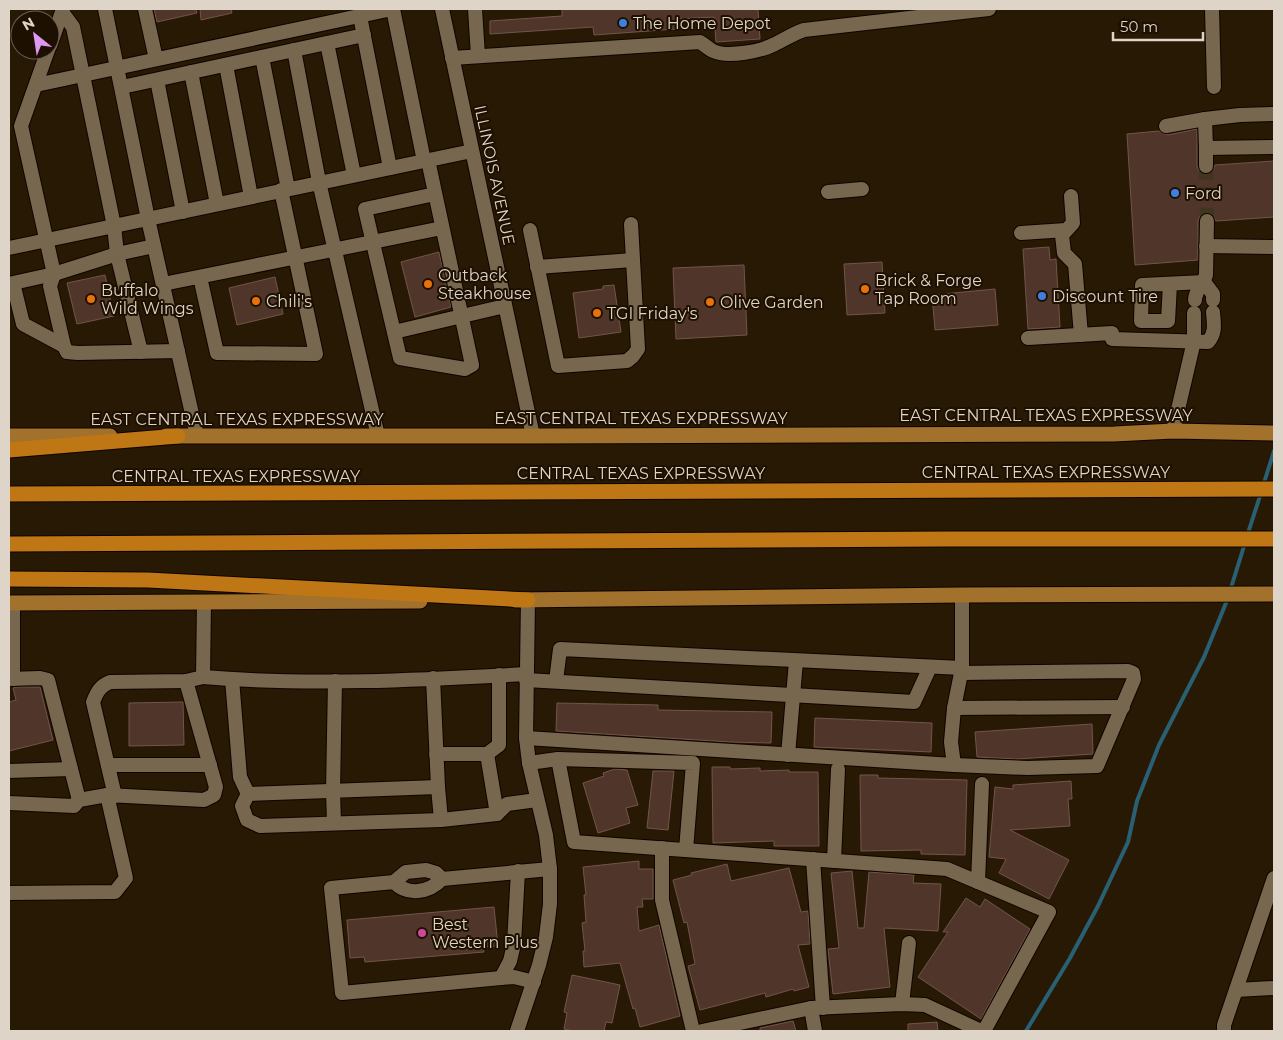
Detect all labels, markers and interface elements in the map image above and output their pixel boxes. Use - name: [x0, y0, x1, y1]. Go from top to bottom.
- north arrow: [10, 10, 60, 60]
- scale bar: [1113, 10, 1203, 42]
- text: N: [19, 13, 38, 34]
- place label: The Home Depot: [633, 14, 771, 33]
- marker: The Home Depot: [617, 17, 629, 29]
- text: 50 m: [1120, 17, 1158, 36]
- street label: ILLINOIS AVENUE: [470, 103, 519, 247]
- place label: Ford: [1185, 184, 1222, 203]
- marker: Ford: [1169, 187, 1181, 199]
- place label: Outback Steakhouse: [438, 266, 532, 303]
- place label: Brick & Forge Tap Room: [875, 271, 982, 308]
- marker: Outback Steakhouse: [422, 278, 434, 290]
- place label: Buffalo Wild Wings: [101, 281, 194, 318]
- marker: Brick & Forge Tap Room: [859, 283, 871, 295]
- place label: Discount Tire: [1052, 287, 1158, 306]
- marker: Discount Tire: [1036, 290, 1048, 302]
- place label: Chili's: [266, 292, 312, 311]
- marker: Buffalo Wild Wings: [85, 293, 97, 305]
- place label: Olive Garden: [720, 293, 824, 312]
- marker: Chili's: [250, 295, 262, 307]
- marker: Olive Garden: [704, 296, 716, 308]
- place label: TGI Friday's: [607, 304, 698, 323]
- marker: TGI Friday's: [591, 307, 603, 319]
- street label: EAST CENTRAL TEXAS EXPRESSWAY: [899, 406, 1194, 425]
- street label: EAST CENTRAL TEXAS EXPRESSWAY: [494, 409, 789, 428]
- street label: EAST CENTRAL TEXAS EXPRESSWAY: [90, 410, 385, 429]
- street label: CENTRAL TEXAS EXPRESSWAY: [922, 463, 1171, 482]
- street label: CENTRAL TEXAS EXPRESSWAY: [517, 464, 766, 483]
- street label: CENTRAL TEXAS EXPRESSWAY: [112, 467, 361, 486]
- place label: Best Western Plus: [432, 915, 538, 952]
- marker: Best Western Plus: [416, 927, 428, 939]

